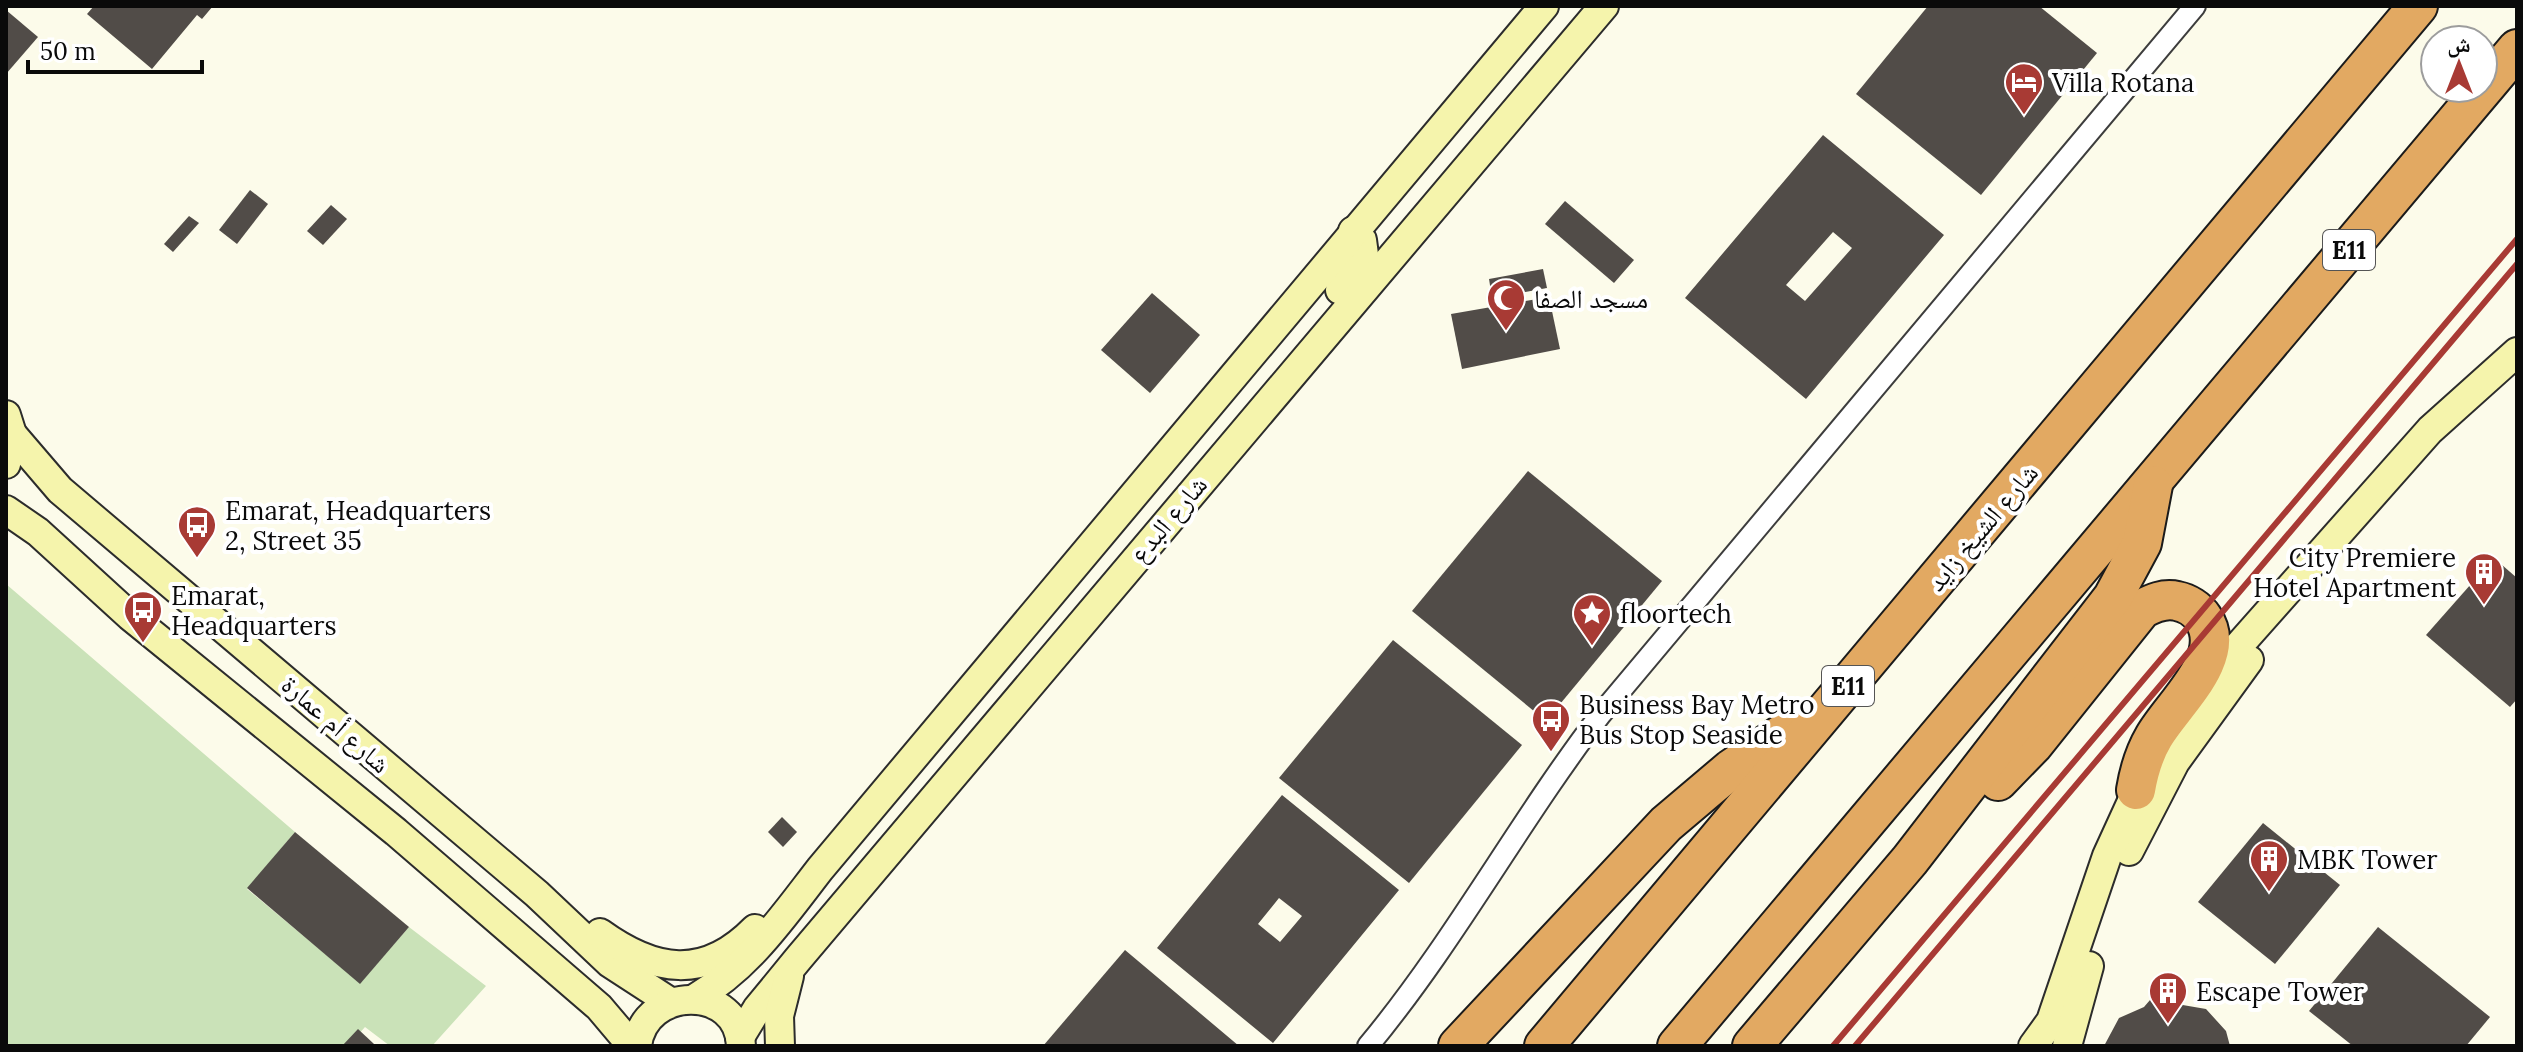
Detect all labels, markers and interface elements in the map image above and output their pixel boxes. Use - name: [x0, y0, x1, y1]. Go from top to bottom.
- scale bar: [28, 24, 202, 74]
- north arrow: [2419, 24, 2499, 104]
- text: ش: [2447, 30, 2471, 58]
- text: 50 m: [40, 36, 96, 67]
- hotel icon: Villa Rotana: [2003, 61, 2045, 116]
- place label: Villa Rotana: [2051, 66, 2194, 99]
- road number: E11: [2323, 230, 2375, 270]
- mosque icon: مسجد الصفا: [1485, 277, 1527, 332]
- place label: مسجد الصفا: [1534, 282, 1648, 315]
- street label: شارع الشيخ زايد: [1919, 457, 2046, 598]
- street label: شارع البدع: [1122, 469, 1214, 569]
- place label: Emarat, Headquarters 2, Street 35: [225, 494, 491, 557]
- bus stop icon: Emarat, Headquarters 2, Street 35: [176, 504, 218, 559]
- place label: City Premiere Hotel Apartment: [2253, 541, 2456, 604]
- building icon: City Premiere Hotel Apartment: [2463, 551, 2505, 606]
- place label: Emarat, Headquarters: [171, 579, 337, 642]
- bus stop icon: Emarat, Headquarters: [122, 589, 164, 644]
- place icon: floortech: [1571, 592, 1613, 647]
- place label: floortech: [1620, 597, 1732, 630]
- road number: E11: [1822, 666, 1874, 706]
- street label: شارع أم عمارة: [274, 668, 397, 782]
- place label: Business Bay Metro Bus Stop Seaside: [1579, 688, 1814, 751]
- bus stop icon: Business Bay Metro Bus Stop Seaside: [1530, 698, 1572, 753]
- building icon: MBK Tower: [2248, 838, 2290, 893]
- place label: MBK Tower: [2297, 843, 2438, 876]
- building icon: Escape Tower: [2147, 970, 2189, 1025]
- place label: Escape Tower: [2196, 975, 2365, 1008]

